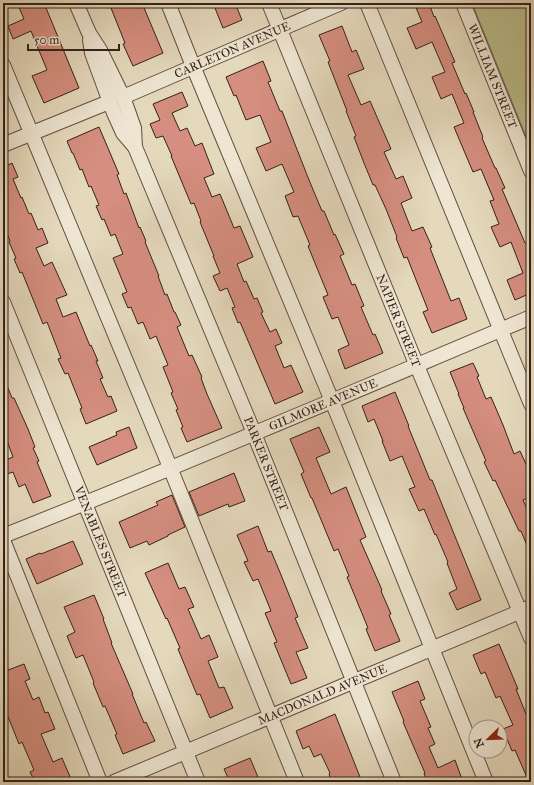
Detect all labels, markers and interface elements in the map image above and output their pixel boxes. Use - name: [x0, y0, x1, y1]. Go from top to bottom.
- street label: CARLETON AVENUE: [172, 19, 293, 81]
- street label: WILLIAM STREET: [465, 22, 520, 131]
- scale bar: [28, 26, 119, 52]
- text: 50 m: [34, 33, 59, 47]
- street label: NAPIER STREET: [373, 272, 424, 369]
- street label: GILMORE AVENUE: [267, 376, 380, 434]
- street label: PARKER STREET: [241, 415, 291, 513]
- street label: VENABLES STREET: [71, 483, 129, 600]
- street label: MACDONALD AVENUE: [256, 661, 389, 728]
- north arrow: [468, 719, 508, 759]
- text: N: [471, 735, 487, 750]

